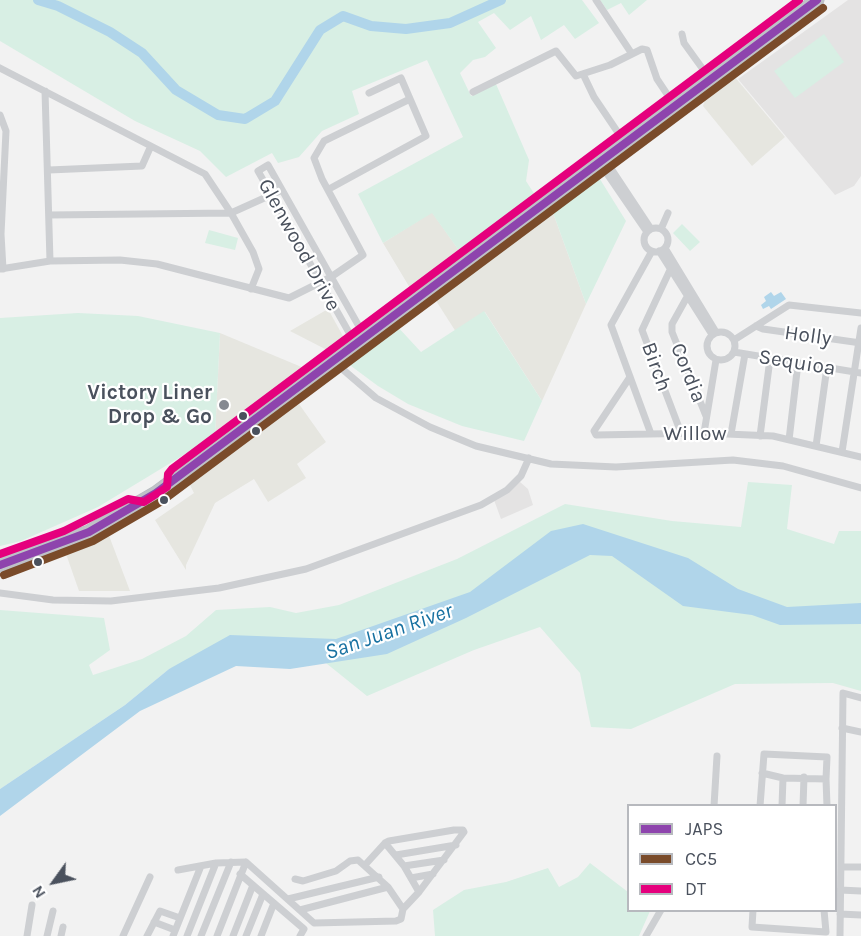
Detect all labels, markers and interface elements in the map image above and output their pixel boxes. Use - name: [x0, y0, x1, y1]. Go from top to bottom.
- street label: Glenwood Drive: [252, 174, 346, 316]
- street label: Holly: [783, 320, 833, 352]
- street label: Birch: [636, 339, 676, 395]
- street label: Cordia: [665, 339, 711, 407]
- street label: Sequioa: [757, 344, 837, 382]
- place label: Victory Liner Drop & Go: [87, 380, 212, 430]
- marker: Victory Liner Drop & Go: [217, 398, 231, 412]
- unlabelled marker: [237, 410, 249, 422]
- street label: Willow: [663, 421, 727, 447]
- unlabelled marker: [250, 425, 262, 437]
- unlabelled marker: [158, 494, 170, 506]
- unlabelled marker: [32, 556, 44, 568]
- water label: San Juan River: [322, 598, 456, 666]
- legend: [627, 804, 837, 912]
- text: JAPS: [685, 818, 723, 840]
- text: CC5: [685, 848, 717, 870]
- north arrow: [24, 852, 84, 912]
- text: DT: [685, 878, 706, 900]
- text: N: [27, 882, 50, 902]

